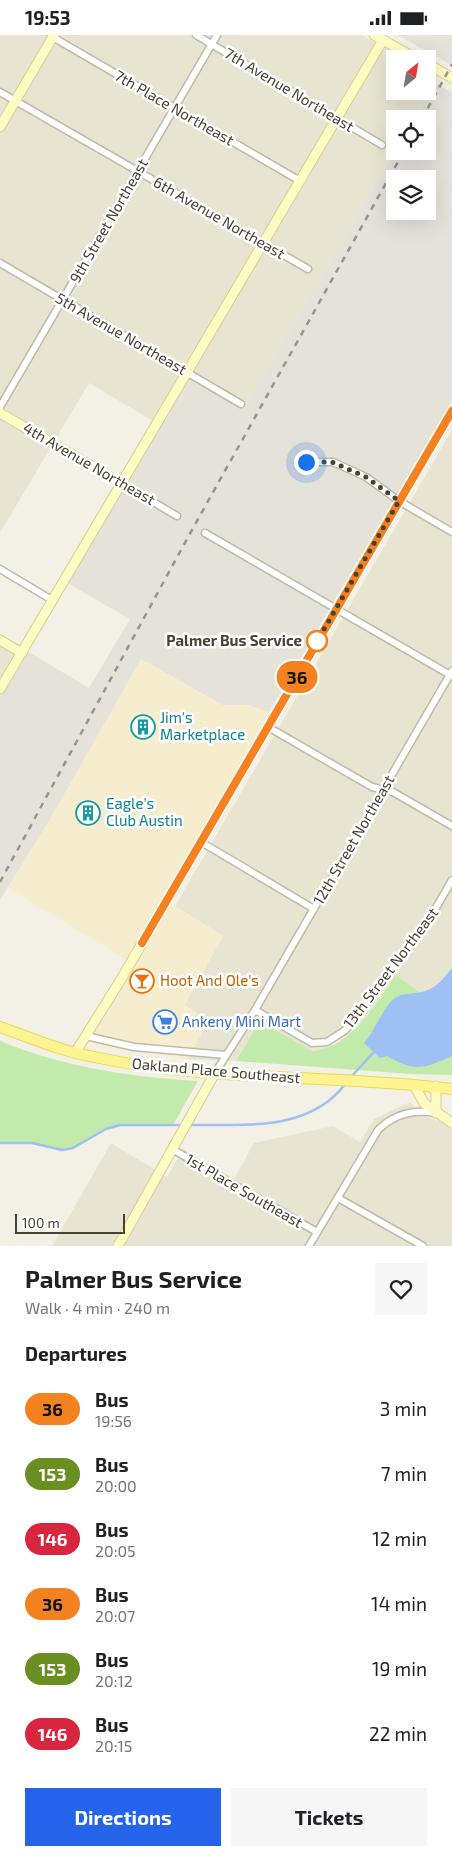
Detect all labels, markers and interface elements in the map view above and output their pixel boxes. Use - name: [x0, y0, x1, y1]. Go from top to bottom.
- text: 19:53: [25, 6, 71, 29]
- street label: 7th Avenue Northeast: [222, 43, 358, 135]
- north arrow: [386, 50, 436, 100]
- map controls: [386, 50, 436, 220]
- street label: 7th Place Northeast: [112, 66, 238, 149]
- button: locate: [386, 110, 436, 160]
- street label: 9th Street Northeast: [65, 155, 151, 286]
- button: layers: [386, 170, 436, 220]
- street label: 6th Avenue Northeast: [151, 172, 289, 262]
- street label: 5th Avenue Northeast: [53, 288, 190, 378]
- street label: 4th Avenue Northeast: [20, 418, 159, 508]
- your location: [294, 450, 319, 475]
- marker: Palmer Bus Service: [306, 630, 328, 652]
- place label: Palmer Bus Service: [166, 631, 302, 649]
- line badge: 36: [274, 661, 320, 693]
- text: 36: [287, 666, 307, 688]
- place label: Jim's Marketplace: [160, 708, 245, 743]
- building icon: Jim's Marketplace: [130, 714, 156, 740]
- street label: 12th Street Northeast: [309, 771, 398, 907]
- place label: Eagle's Club Austin: [106, 794, 183, 829]
- building icon: Eagle's Club Austin: [75, 800, 101, 826]
- street label: 13th Street Northeast: [339, 903, 442, 1031]
- bar icon: Hoot And Ole's: [129, 968, 155, 994]
- place label: Hoot And Ole's: [160, 971, 259, 989]
- supermarket icon: Ankeny Mini Mart: [152, 1009, 178, 1035]
- place label: Ankeny Mini Mart: [182, 1012, 301, 1030]
- street label: Oakland Place Southeast: [131, 1054, 301, 1086]
- street label: 1st Place Southeast: [183, 1149, 307, 1231]
- scale bar: [15, 1211, 125, 1234]
- text: 100 m: [22, 1214, 60, 1231]
- button: heart: [375, 1263, 427, 1315]
- text: Palmer Bus Service: [25, 1264, 242, 1293]
- text: Walk · 4 min · 240 m: [25, 1298, 170, 1317]
- text: Departures: [25, 1342, 127, 1365]
- text: Bus: [95, 1388, 129, 1411]
- text: 3 min: [380, 1397, 427, 1420]
- text: 36: [42, 1398, 63, 1420]
- text: 19:56: [95, 1411, 132, 1430]
- text: Bus: [95, 1453, 129, 1476]
- text: 7 min: [381, 1462, 427, 1485]
- text: 153: [39, 1463, 66, 1485]
- text: 20:00: [95, 1476, 137, 1495]
- text: Bus: [95, 1518, 129, 1541]
- text: 12 min: [372, 1527, 427, 1550]
- text: 146: [38, 1528, 67, 1550]
- text: 20:05: [95, 1541, 136, 1560]
- text: Bus: [95, 1583, 129, 1606]
- text: 14 min: [371, 1592, 427, 1615]
- text: 36: [42, 1593, 63, 1615]
- text: 20:07: [95, 1606, 135, 1625]
- text: Bus: [95, 1648, 129, 1671]
- text: 19 min: [372, 1657, 427, 1680]
- text: 153: [39, 1658, 66, 1680]
- text: 20:12: [95, 1671, 133, 1690]
- text: Bus: [95, 1713, 129, 1736]
- text: 22 min: [369, 1722, 427, 1745]
- text: 146: [38, 1723, 67, 1745]
- text: 20:15: [95, 1736, 132, 1755]
- button: Directions: [25, 1788, 221, 1846]
- button: Tickets: [231, 1788, 427, 1846]

